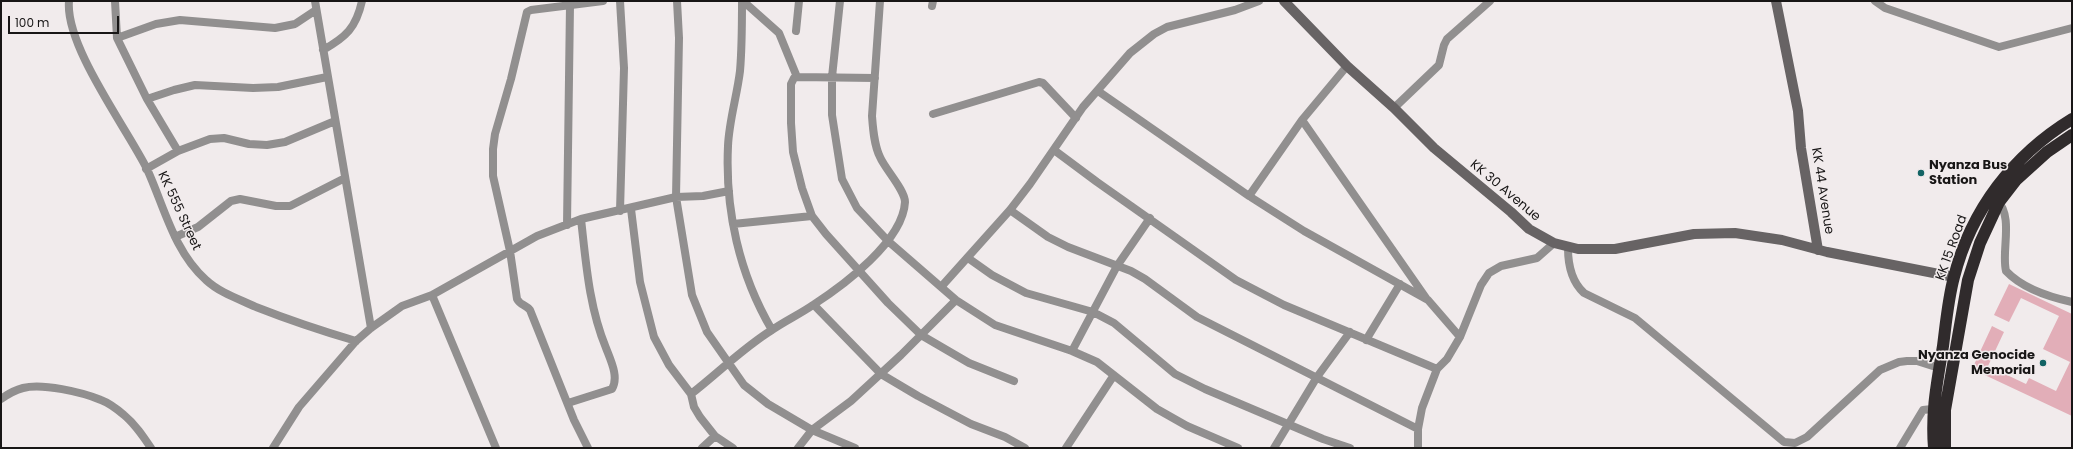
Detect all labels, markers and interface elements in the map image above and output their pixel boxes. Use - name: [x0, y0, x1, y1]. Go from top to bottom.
- scale bar: [10, 8, 121, 34]
- text: 100 m: [15, 14, 49, 31]
- street label: KK 44 Avenue: [1807, 146, 1837, 236]
- street label: KK 30 Avenue: [1467, 157, 1543, 225]
- place label: Nyanza Bus Station: [1929, 158, 2007, 189]
- marker: Nyanza Bus Station: [1916, 168, 1926, 178]
- street label: KK 555 Street: [154, 169, 204, 253]
- street label: KK 15 Road: [1933, 213, 1971, 283]
- place label: Nyanza Genocide Memorial: [1918, 348, 2035, 379]
- marker: Nyanza Genocide Memorial: [2038, 358, 2048, 368]

